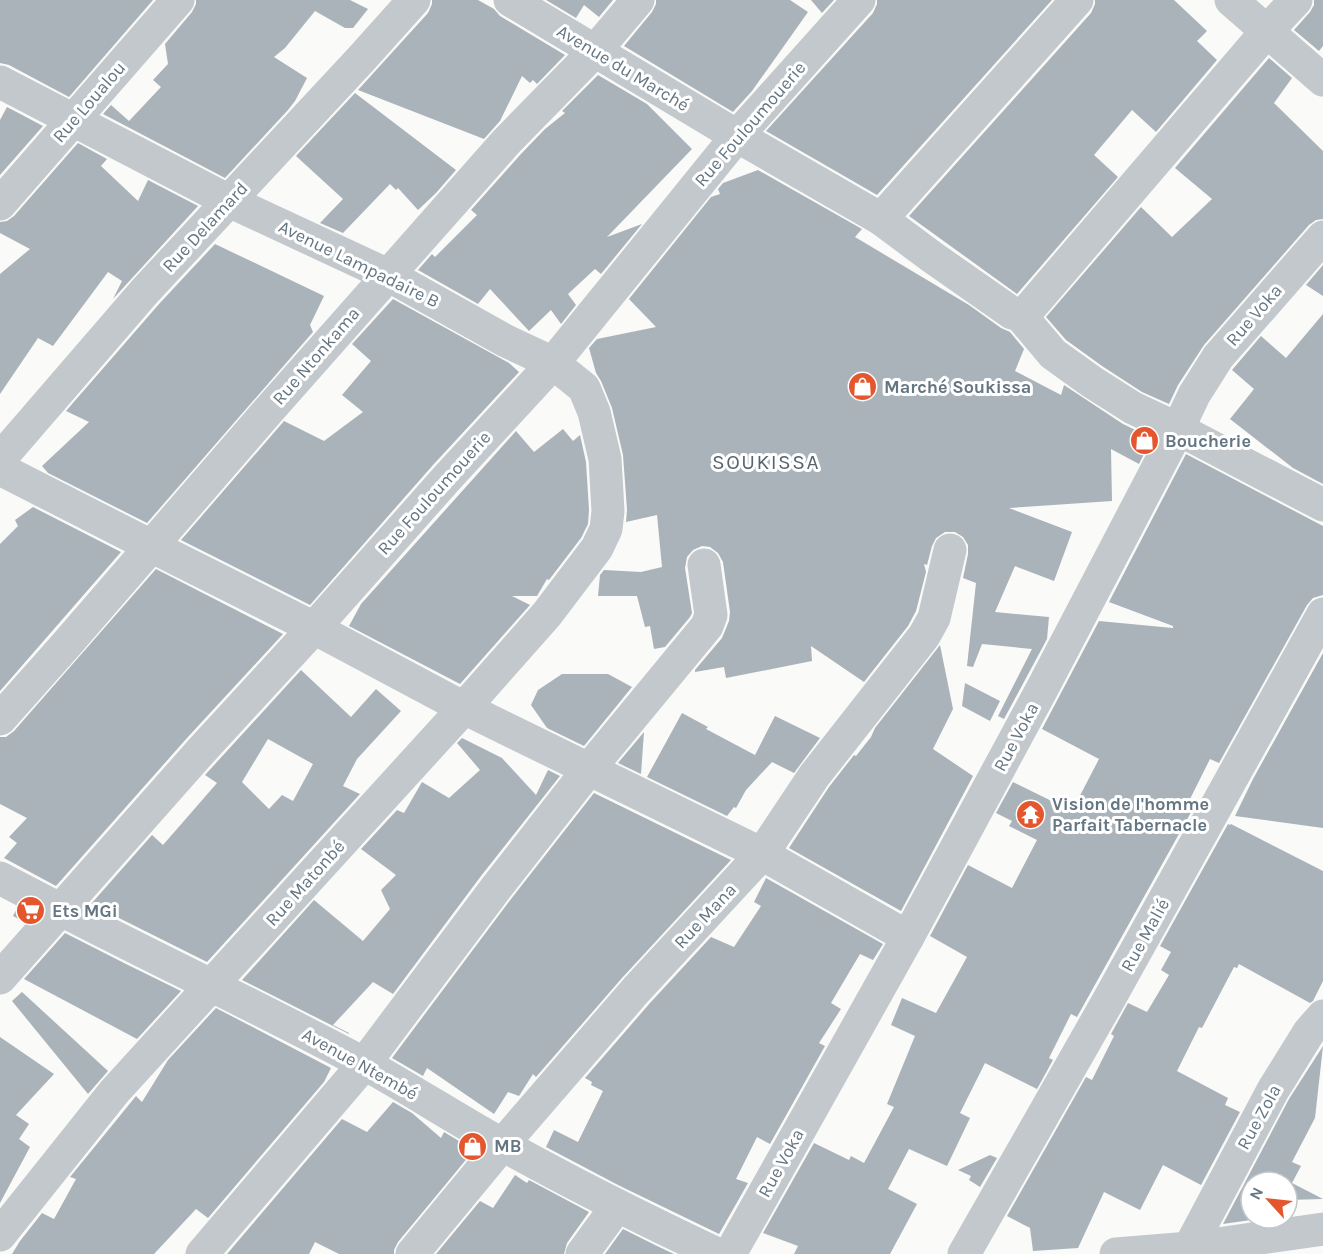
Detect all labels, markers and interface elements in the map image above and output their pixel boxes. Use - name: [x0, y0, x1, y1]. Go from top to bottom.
- street label: Avenue du Marché: [553, 20, 693, 116]
- street label: Rue Loualou: [48, 57, 130, 147]
- street label: Rue Fouloumouerie: [690, 57, 810, 191]
- street label: Rue Delamard: [158, 177, 252, 277]
- street label: Avenue Lampadaire B: [275, 215, 443, 313]
- street label: Rue Voka: [1221, 280, 1287, 350]
- street label: Rue Ntonkama: [268, 303, 364, 409]
- shop icon: Marché Soukissa: [847, 371, 879, 403]
- place label: Marché Soukissa: [884, 376, 1031, 398]
- shop icon: Boucherie: [1128, 425, 1160, 457]
- street label: Rue Fouloumouerie: [373, 427, 495, 559]
- place label: Boucherie: [1165, 430, 1251, 452]
- district label: SOUKISSA: [712, 450, 820, 474]
- street label: Rue Voka: [989, 699, 1043, 775]
- place label: Vision de l'homme Parfait Tabernacle: [1052, 793, 1209, 836]
- temple icon: Vision de l'homme Parfait Tabernacle: [1015, 798, 1047, 830]
- street label: Rue Matonbé: [261, 836, 349, 930]
- street label: Rue Mana: [669, 879, 741, 953]
- supermarket icon: Ets MGi: [15, 895, 47, 927]
- street label: Rue Malié: [1116, 895, 1174, 975]
- place label: Ets MGi: [52, 900, 118, 922]
- street label: Avenue Ntembé: [298, 1023, 422, 1105]
- street label: Rue Zola: [1232, 1081, 1286, 1153]
- street label: Rue Voka: [753, 1125, 809, 1201]
- shop icon: MB: [457, 1130, 489, 1162]
- place label: MB: [494, 1135, 521, 1157]
- north arrow: [1239, 1170, 1299, 1230]
- text: N: [1245, 1184, 1267, 1203]

